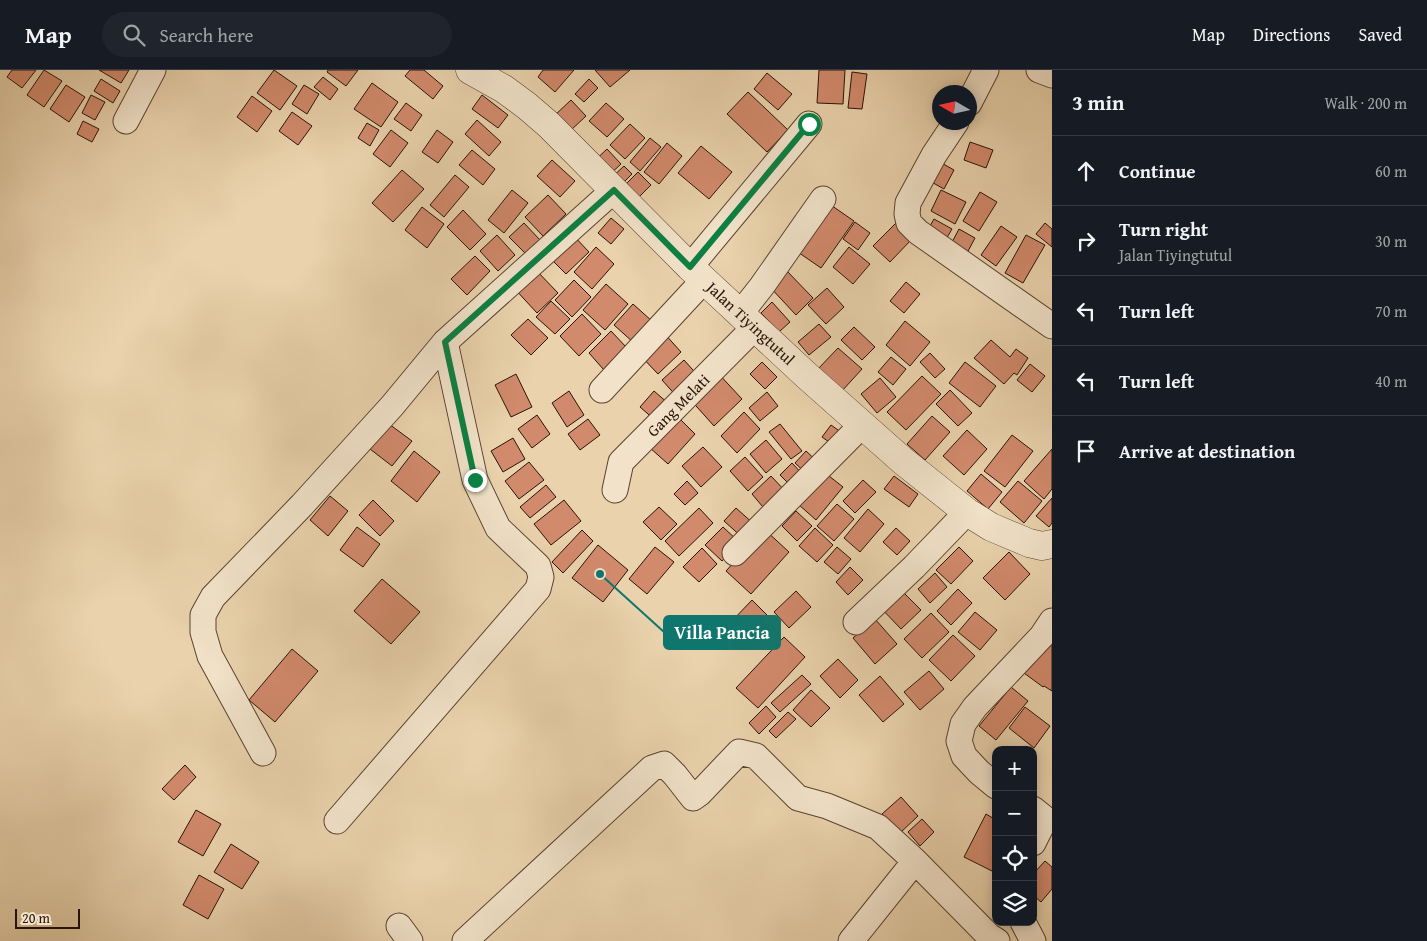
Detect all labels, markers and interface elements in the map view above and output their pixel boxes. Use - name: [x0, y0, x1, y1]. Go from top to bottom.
- search box: [102, 12, 452, 57]
- text: Map: [25, 17, 72, 52]
- icon: search: [120, 21, 148, 49]
- text: Search here: [160, 21, 253, 49]
- text: Map: [1192, 21, 1225, 48]
- text: Directions: [1253, 21, 1330, 48]
- text: Saved: [1358, 21, 1402, 48]
- north arrow: [932, 85, 977, 130]
- text: 3 min: [1072, 87, 1124, 118]
- text: Walk · 200 m: [1324, 91, 1407, 115]
- route start: [798, 113, 821, 136]
- icon: ahead: [1072, 157, 1100, 185]
- text: Continue: [1119, 157, 1196, 185]
- text: 60 m: [1375, 159, 1407, 183]
- text: Turn right: [1119, 215, 1208, 243]
- icon: right: [1072, 227, 1100, 255]
- text: 30 m: [1375, 229, 1407, 253]
- text: Jalan Tiyingtutul: [1119, 243, 1232, 267]
- street label: Jalan Tiyingtutul: [700, 274, 801, 371]
- icon: left: [1072, 297, 1100, 325]
- text: Turn left: [1119, 297, 1194, 325]
- text: 70 m: [1375, 299, 1407, 323]
- icon: left: [1072, 367, 1100, 395]
- text: Turn left: [1119, 367, 1194, 395]
- street label: Gang Melati: [641, 368, 715, 442]
- text: 40 m: [1375, 369, 1407, 393]
- icon: arrive: [1072, 437, 1100, 465]
- text: Arrive at destination: [1119, 437, 1295, 465]
- route end: [464, 469, 487, 492]
- callout: Villa Pancia: [664, 616, 780, 649]
- text: Villa Pancia: [674, 619, 770, 646]
- map controls: [992, 746, 1037, 926]
- button: +: [992, 746, 1037, 791]
- button: −: [992, 791, 1037, 836]
- button: locate: [992, 836, 1037, 881]
- button: layers: [992, 881, 1037, 926]
- scale bar: [15, 906, 80, 929]
- text: 20 m: [22, 908, 50, 928]

